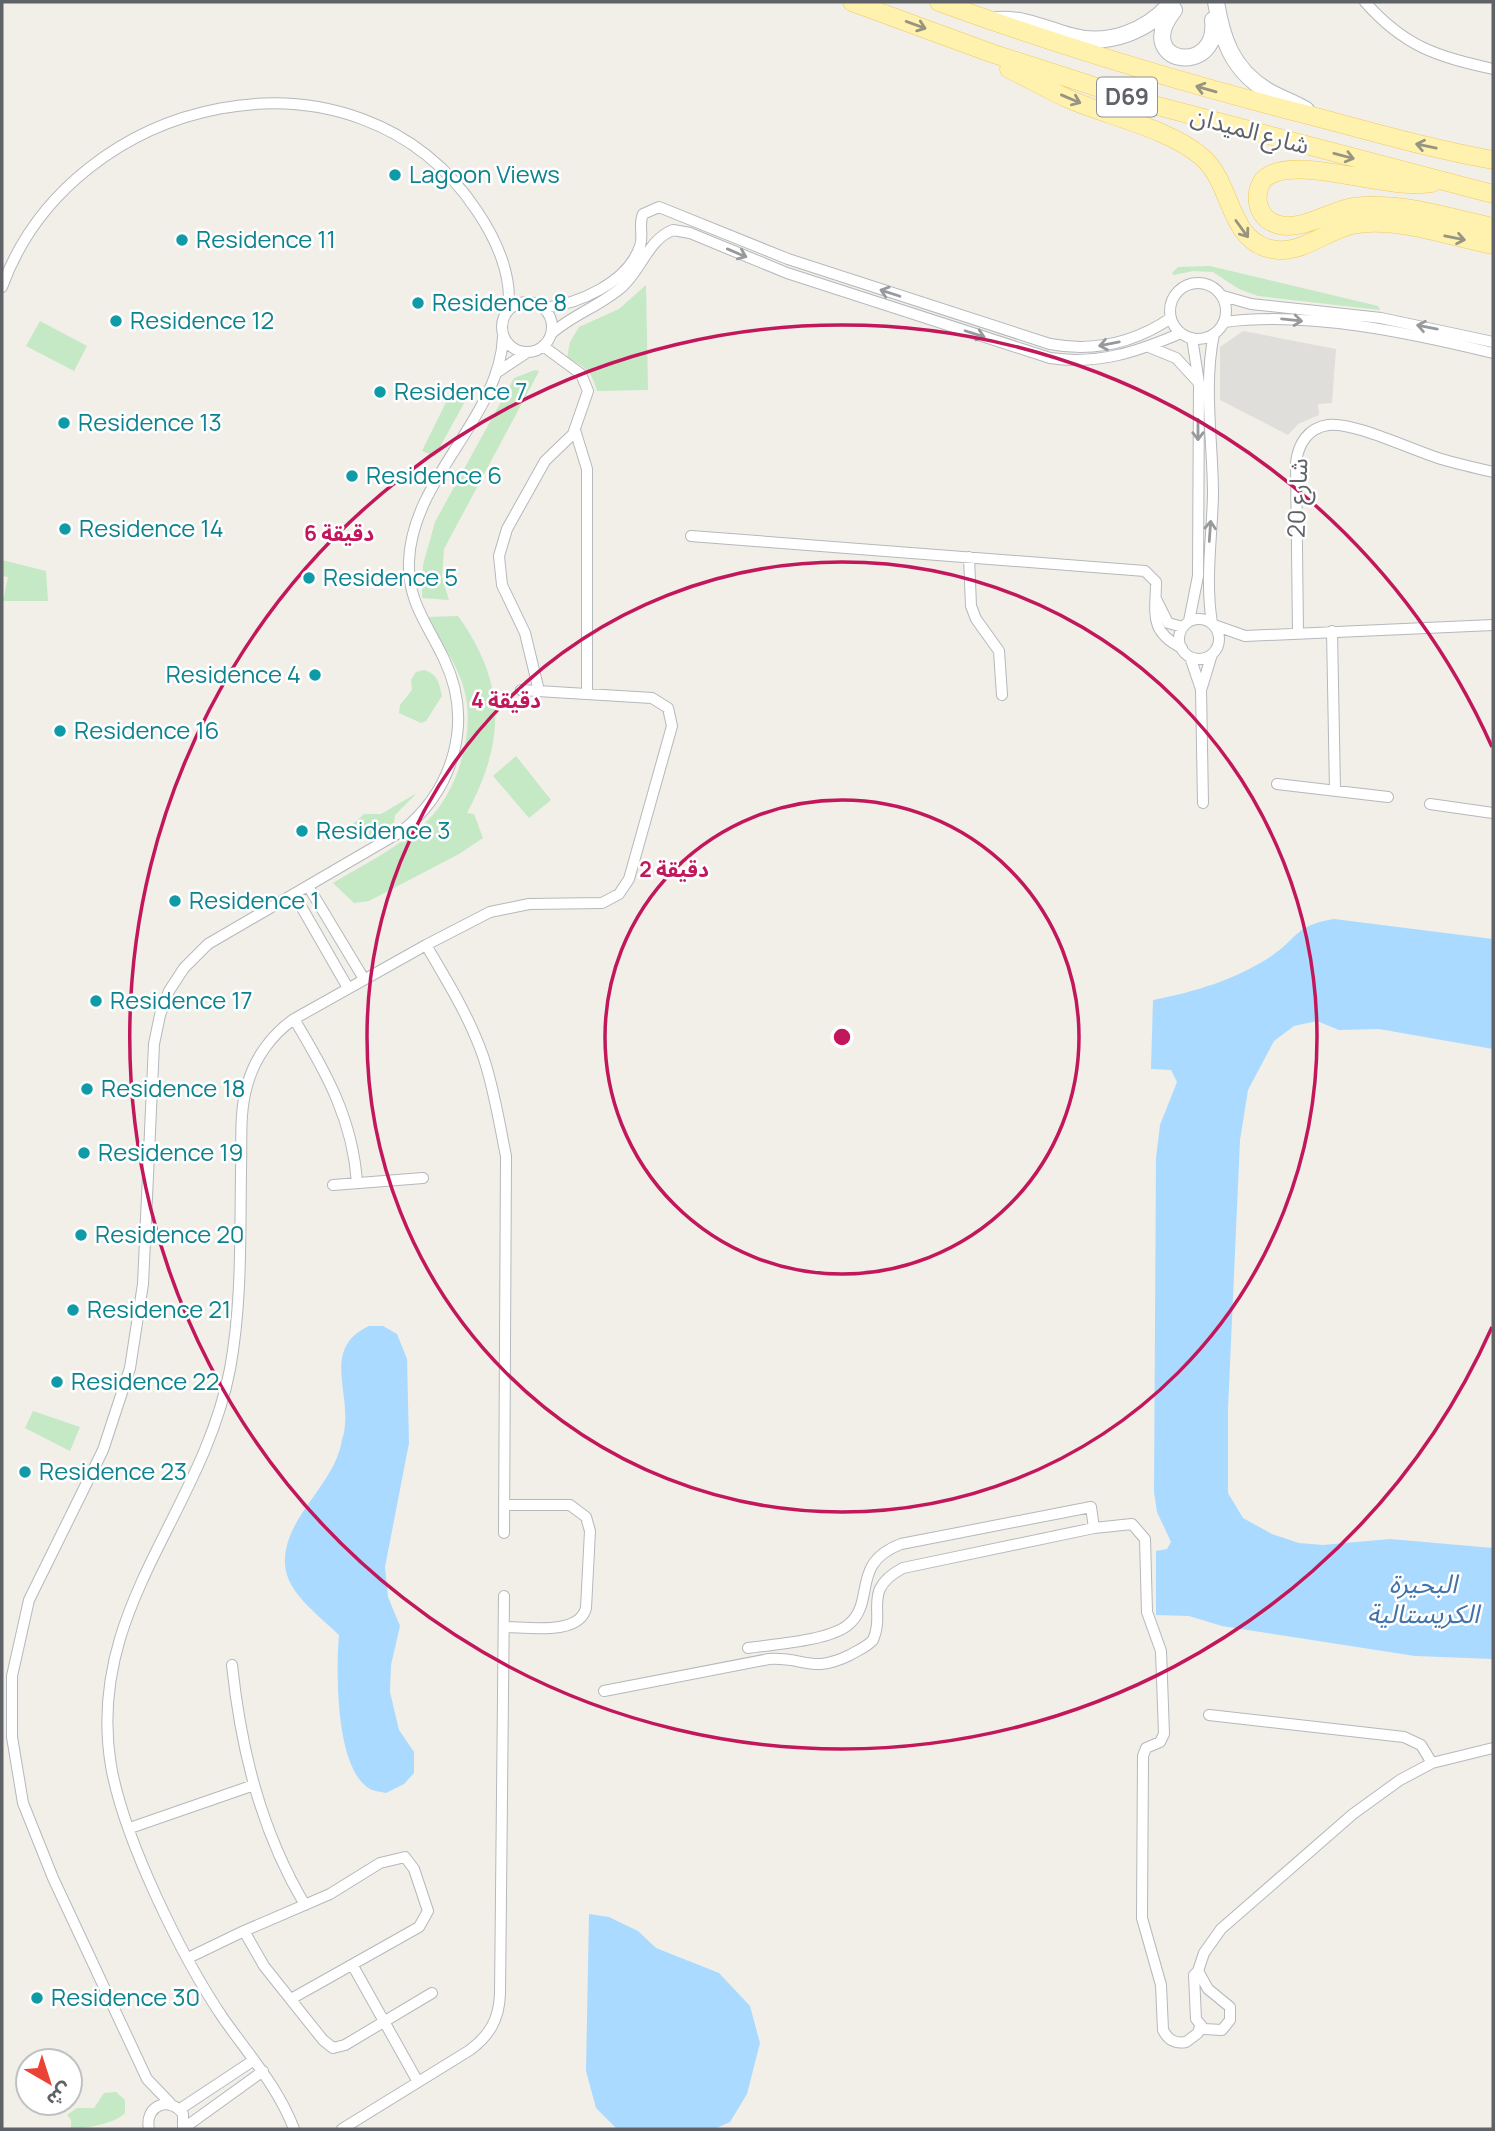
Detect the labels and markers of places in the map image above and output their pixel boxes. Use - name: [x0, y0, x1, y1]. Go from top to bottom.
- place label: Lagoon Views: [409, 157, 560, 190]
- marker: Lagoon Views: [387, 167, 403, 183]
- place label: Residence 11: [196, 222, 336, 255]
- marker: Residence 11: [174, 232, 190, 248]
- place label: Residence 8: [432, 285, 567, 318]
- marker: Residence 8: [410, 295, 426, 311]
- place label: Residence 12: [130, 303, 274, 336]
- marker: Residence 12: [108, 313, 124, 329]
- place label: Residence 7: [394, 374, 527, 407]
- marker: Residence 7: [372, 384, 388, 400]
- place label: Residence 13: [78, 405, 222, 438]
- marker: Residence 13: [56, 415, 72, 431]
- place label: Residence 6: [366, 458, 502, 491]
- marker: Residence 6: [344, 468, 360, 484]
- place label: Residence 14: [79, 511, 224, 544]
- marker: Residence 14: [57, 521, 73, 537]
- place label: Residence 5: [323, 560, 458, 593]
- marker: Residence 5: [301, 570, 317, 586]
- place label: Residence 4: [166, 657, 301, 690]
- marker: Residence 4: [307, 667, 323, 683]
- place label: Residence 16: [74, 713, 219, 746]
- marker: Residence 16: [52, 723, 68, 739]
- place label: Residence 3: [316, 813, 450, 846]
- marker: Residence 3: [294, 823, 310, 839]
- place label: Residence 1: [189, 883, 320, 916]
- marker: Residence 1: [167, 893, 183, 909]
- place label: Residence 17: [110, 983, 253, 1016]
- marker: Residence 17: [88, 993, 104, 1009]
- centre of rings: [830, 1025, 854, 1049]
- place label: Residence 18: [101, 1071, 245, 1104]
- marker: Residence 18: [79, 1081, 95, 1097]
- place label: Residence 19: [98, 1135, 243, 1168]
- marker: Residence 19: [76, 1145, 92, 1161]
- place label: Residence 20: [95, 1217, 245, 1250]
- marker: Residence 20: [73, 1227, 89, 1243]
- place label: Residence 21: [87, 1292, 231, 1325]
- marker: Residence 21: [65, 1302, 81, 1318]
- place label: Residence 22: [71, 1364, 220, 1397]
- marker: Residence 22: [49, 1374, 65, 1390]
- place label: Residence 23: [39, 1454, 187, 1487]
- marker: Residence 23: [17, 1464, 33, 1480]
- place label: Residence 30: [51, 1980, 200, 2013]
- marker: Residence 30: [29, 1990, 45, 2006]

